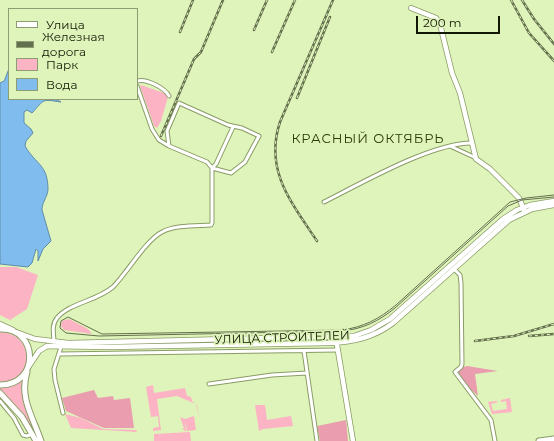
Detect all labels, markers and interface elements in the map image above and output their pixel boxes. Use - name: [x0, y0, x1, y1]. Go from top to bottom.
- legend: [8, 8, 138, 100]
- scale bar: [418, 8, 502, 34]
- text: 200 m: [423, 15, 462, 30]
- text: Улица: [46, 17, 85, 32]
- text: Железная дорога: [42, 29, 105, 59]
- text: Парк: [46, 57, 78, 72]
- text: Вода: [46, 77, 77, 92]
- district label: КРАСНЫЙ ОКТЯБРЬ: [291, 131, 445, 147]
- street label: УЛИЦА СТРОИТЕЛЕЙ: [214, 328, 350, 348]

